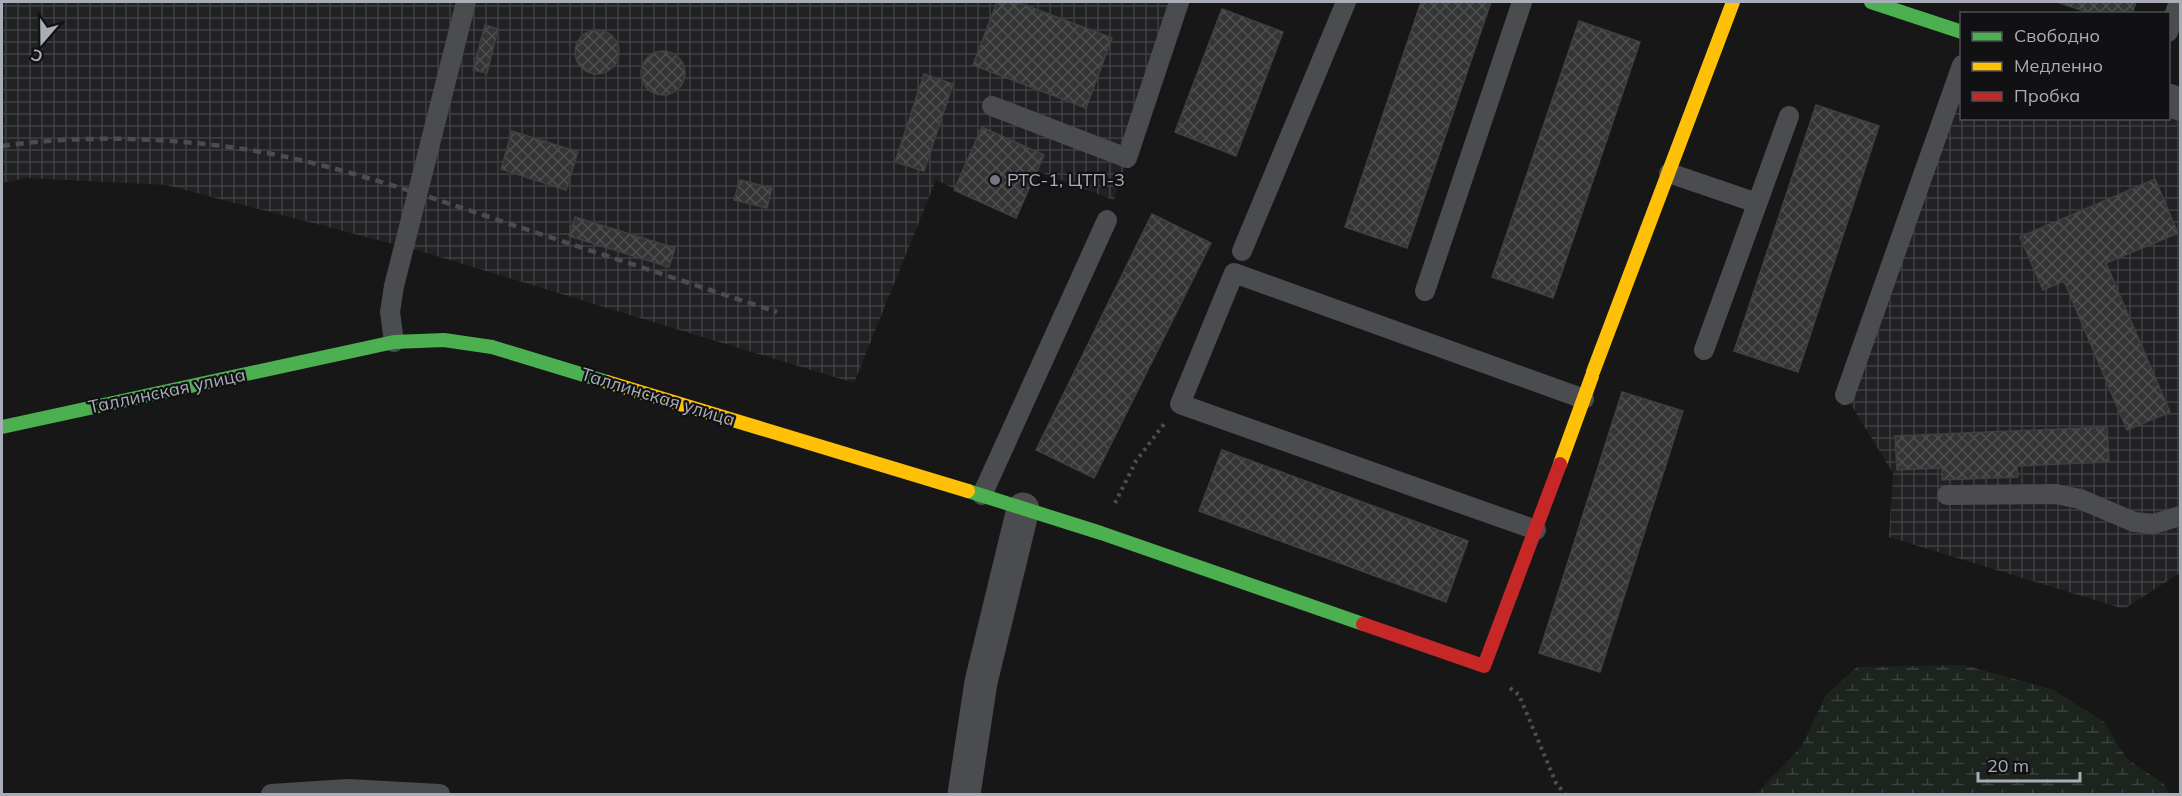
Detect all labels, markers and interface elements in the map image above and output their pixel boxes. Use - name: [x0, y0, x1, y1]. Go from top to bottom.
- north arrow: [12, 12, 72, 72]
- legend: [1960, 12, 2170, 120]
- text: Свободно: [2014, 24, 2100, 47]
- text: С: [28, 45, 45, 67]
- text: Медленно: [2014, 54, 2103, 77]
- text: Пробка: [2014, 84, 2080, 107]
- place label: РТС-1, ЦТП-3: [1007, 168, 1125, 191]
- marker: РТС-1, ЦТП-3: [988, 173, 1002, 187]
- street label: Таллинская улица: [578, 362, 738, 431]
- street label: Таллинская улица: [86, 363, 247, 418]
- scale bar: [1978, 745, 2080, 783]
- text: 20 m: [1987, 754, 2029, 777]

